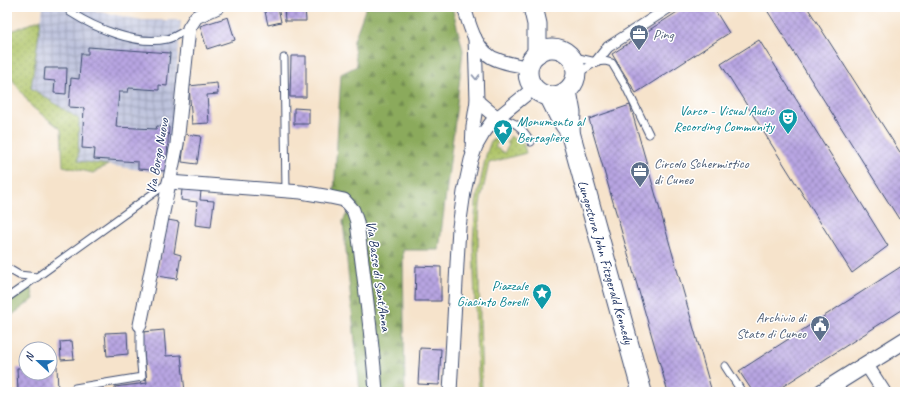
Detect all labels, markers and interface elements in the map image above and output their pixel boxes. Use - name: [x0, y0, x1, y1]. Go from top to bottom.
- office icon: Ping: [628, 23, 650, 51]
- place label: Ping: [653, 26, 675, 43]
- one-way arrow: [472, 74, 480, 80]
- place label: Varco - Visual Audio Recording Community: [674, 102, 775, 135]
- theatre icon: Varco - Visual Audio Recording Community: [777, 107, 799, 135]
- place label: Monumento al Bersagliere: [517, 113, 586, 146]
- street label: Via Borgo Nuovo: [142, 116, 173, 195]
- place icon: Monumento al Bersagliere: [492, 118, 514, 146]
- place label: Circolo Schermistico di Cuneo: [654, 155, 750, 188]
- office icon: Circolo Schermistico di Cuneo: [629, 160, 651, 188]
- street label: Lungostura John Fitzgerald Kennedy: [574, 178, 637, 347]
- street label: Via Basse di Sant'Anna: [362, 220, 395, 333]
- place label: Piazzale Giacinto Borelli: [457, 277, 530, 310]
- place icon: Piazzale Giacinto Borelli: [531, 282, 553, 310]
- place label: Archivio di Stato di Cuneo: [736, 309, 808, 342]
- public building icon: Archivio di Stato di Cuneo: [809, 314, 831, 342]
- north arrow: [18, 341, 58, 381]
- text: N: [21, 349, 37, 363]

